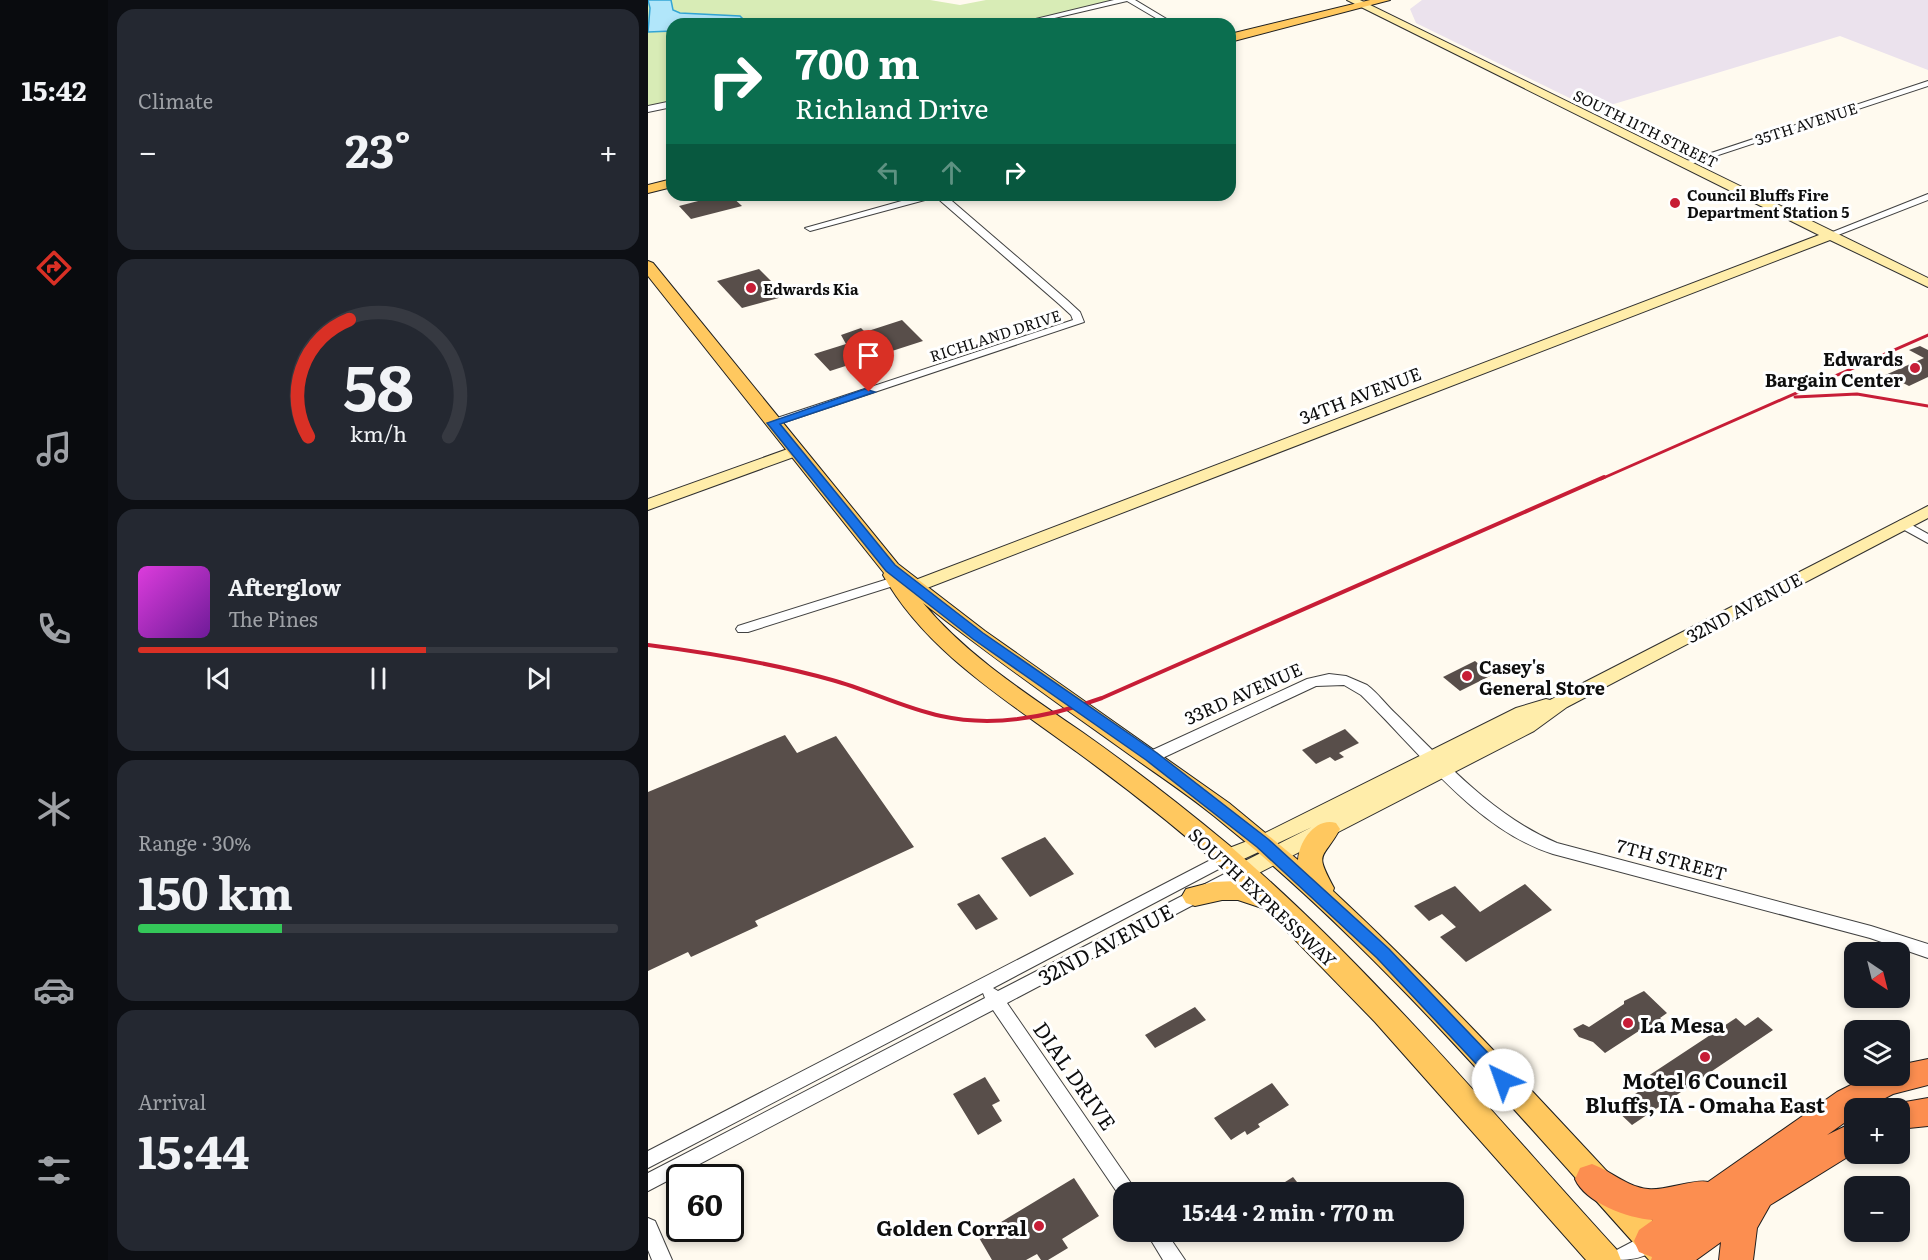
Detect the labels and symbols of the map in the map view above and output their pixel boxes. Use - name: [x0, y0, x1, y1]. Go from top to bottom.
- street label: SOUTH 11TH STREET: [1570, 83, 1722, 173]
- street label: 35TH AVENUE: [1752, 96, 1860, 150]
- place label: Council Bluffs Fire Department Station 5: [1687, 183, 1849, 223]
- marker: Council Bluffs Fire Department Station 5: [1668, 196, 1682, 210]
- place label: Edwards Kia: [763, 277, 859, 300]
- marker: Edwards Kia: [744, 281, 758, 295]
- street label: RICHLAND DRIVE: [926, 303, 1064, 367]
- pin: [843, 330, 894, 392]
- place label: Edwards Bargain Center: [1765, 345, 1903, 393]
- street label: 34TH AVENUE: [1295, 359, 1425, 431]
- marker: Edwards Bargain Center: [1908, 361, 1922, 375]
- street label: 32ND AVENUE: [1681, 565, 1807, 649]
- place label: Casey's General Store: [1479, 653, 1605, 701]
- street label: 33RD AVENUE: [1180, 655, 1306, 731]
- marker: Casey's General Store: [1460, 669, 1474, 683]
- street label: SOUTH EXPRESSWAY: [1183, 821, 1343, 973]
- street label: 7TH STREET: [1614, 831, 1730, 887]
- street label: 32ND AVENUE: [1032, 894, 1178, 992]
- north arrow: [1844, 942, 1910, 1008]
- place label: La Mesa: [1640, 1008, 1726, 1039]
- street label: DIAL DRIVE: [1027, 1014, 1125, 1136]
- marker: La Mesa: [1621, 1016, 1635, 1030]
- position arrow: [1471, 1048, 1535, 1112]
- marker: Motel 6 Council Bluffs, IA - Omaha East: [1698, 1050, 1712, 1064]
- place label: Motel 6 Council Bluffs, IA - Omaha East: [1585, 1064, 1826, 1119]
- speed limit sign: 60: [666, 1164, 744, 1242]
- place label: Golden Corral: [876, 1211, 1027, 1242]
- marker: Golden Corral: [1032, 1219, 1046, 1233]

